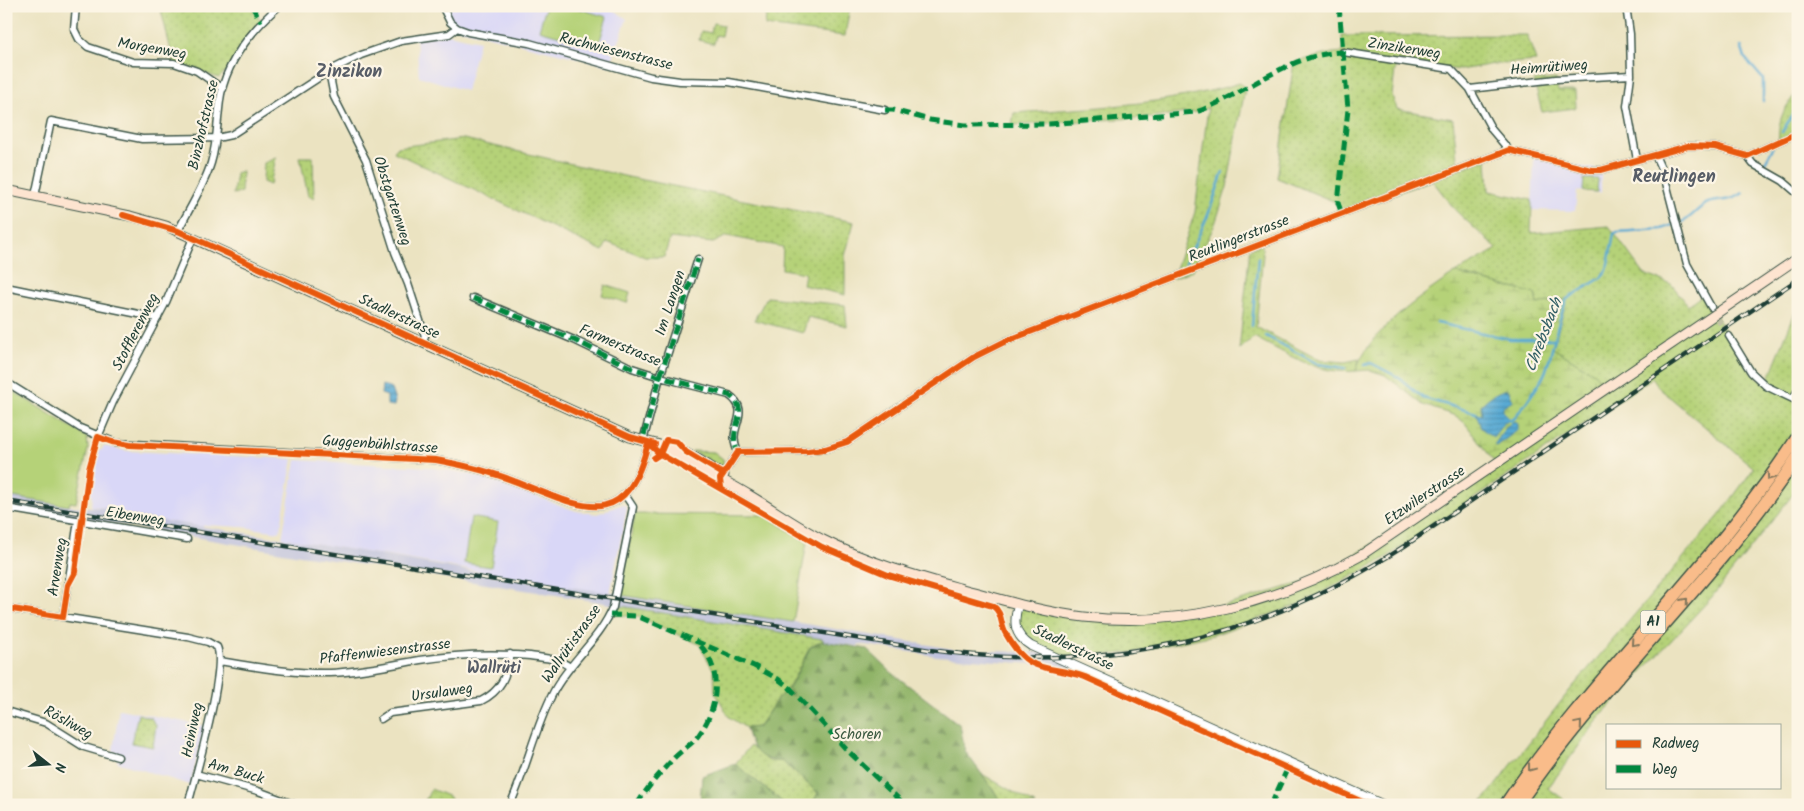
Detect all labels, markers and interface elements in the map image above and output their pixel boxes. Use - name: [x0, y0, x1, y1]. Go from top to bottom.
- street label: Ruchwiesenstrasse: [557, 26, 675, 78]
- street label: Morgenweg: [116, 31, 188, 67]
- street label: Zinzikerweg: [1366, 31, 1442, 67]
- street label: Heimrütiweg: [1509, 53, 1589, 83]
- district label: Zinzikon: [316, 58, 382, 87]
- street label: Binzhofstrasse: [182, 77, 226, 172]
- street label: Obstgartenweg: [366, 153, 418, 249]
- district label: Reutlingen: [1632, 163, 1716, 192]
- street label: Reutlingerstrasse: [1185, 209, 1293, 269]
- street label: Im Langen: [649, 267, 693, 339]
- street label: Stadlerstrasse: [354, 288, 444, 346]
- street label: Stofflerenweg: [106, 289, 166, 375]
- water label: Chrebsbach: [1518, 293, 1570, 376]
- street label: Farmerstrasse: [575, 318, 665, 374]
- street label: Guggenbühlstrasse: [321, 429, 439, 461]
- street label: Etzwilerstrasse: [1379, 460, 1471, 532]
- one-way arrow: [1767, 471, 1776, 481]
- street label: Eibenweg: [104, 501, 166, 533]
- street label: Arvenweg: [42, 536, 74, 598]
- one-way arrow: [1679, 598, 1688, 607]
- street label: Wallrütistrasse: [536, 599, 608, 688]
- road number: A1: [1640, 610, 1666, 634]
- street label: Stadlerstrasse: [1028, 618, 1118, 678]
- street label: Pfaffenwiesenstrasse: [318, 632, 452, 672]
- one-way arrow: [1632, 637, 1640, 646]
- district label: Wallrüti: [467, 656, 522, 681]
- street label: Ursulaweg: [410, 677, 474, 709]
- street label: Rösliweg: [39, 700, 97, 746]
- street label: Heiniweg: [175, 700, 211, 760]
- one-way arrow: [1573, 721, 1581, 730]
- park label: Schoren: [832, 723, 882, 747]
- legend: [1606, 724, 1782, 788]
- text: Radweg: [1652, 732, 1699, 756]
- north arrow: [22, 738, 72, 788]
- street label: Am Buck: [205, 753, 268, 792]
- text: Weg: [1652, 758, 1678, 782]
- text: N: [48, 760, 71, 775]
- one-way arrow: [1528, 762, 1537, 772]

